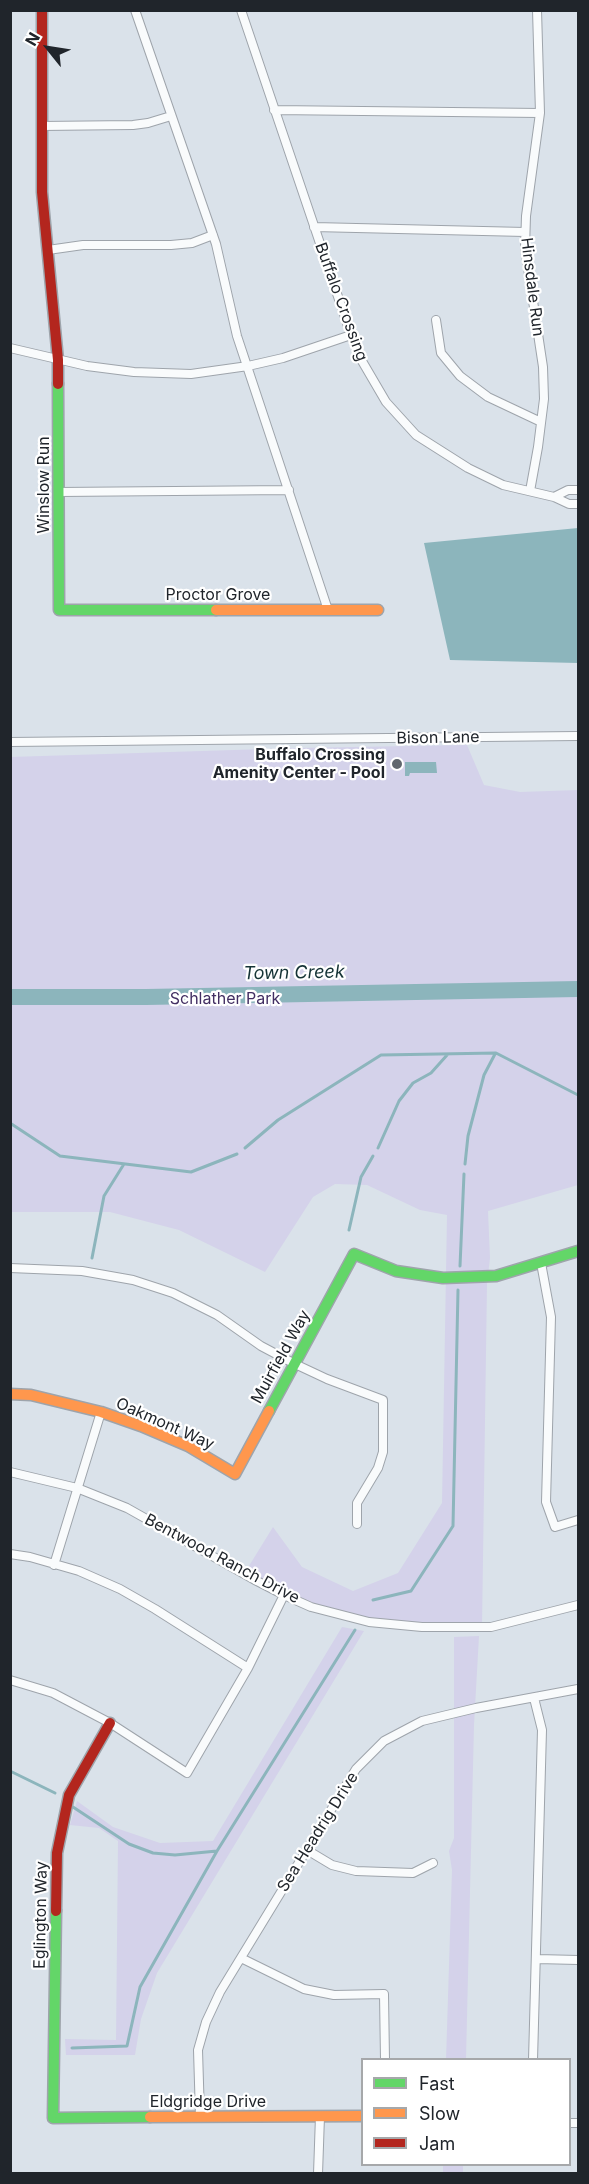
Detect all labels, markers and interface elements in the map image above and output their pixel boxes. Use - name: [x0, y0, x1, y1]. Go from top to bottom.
- north arrow: [18, 18, 78, 78]
- text: N: [21, 29, 44, 49]
- street label: Hinsdale Run: [516, 237, 548, 337]
- street label: Buffalo Crossing: [311, 240, 371, 364]
- street label: Winslow Run: [34, 436, 54, 534]
- street label: Proctor Grove: [166, 585, 270, 605]
- street label: Bison Lane: [396, 728, 480, 748]
- place label: Buffalo Crossing Amenity Center - Pool: [213, 745, 385, 783]
- marker: Buffalo Crossing Amenity Center - Pool: [390, 757, 404, 771]
- water label: Town Creek: [243, 961, 345, 985]
- park label: Schlather Park: [170, 989, 280, 1009]
- street label: Muirfield Way: [247, 1307, 315, 1407]
- street label: Oakmont Way: [113, 1394, 217, 1454]
- street label: Bentwood Ranch Drive: [141, 1510, 303, 1608]
- street label: Sea Headrig Drive: [273, 1769, 363, 1895]
- street label: Eglington Way: [30, 1861, 52, 1969]
- legend: [361, 2058, 571, 2166]
- text: Fast: [419, 2073, 455, 2094]
- street label: Eldgridge Drive: [150, 2092, 266, 2112]
- text: Slow: [419, 2103, 460, 2124]
- text: Jam: [419, 2133, 455, 2154]

